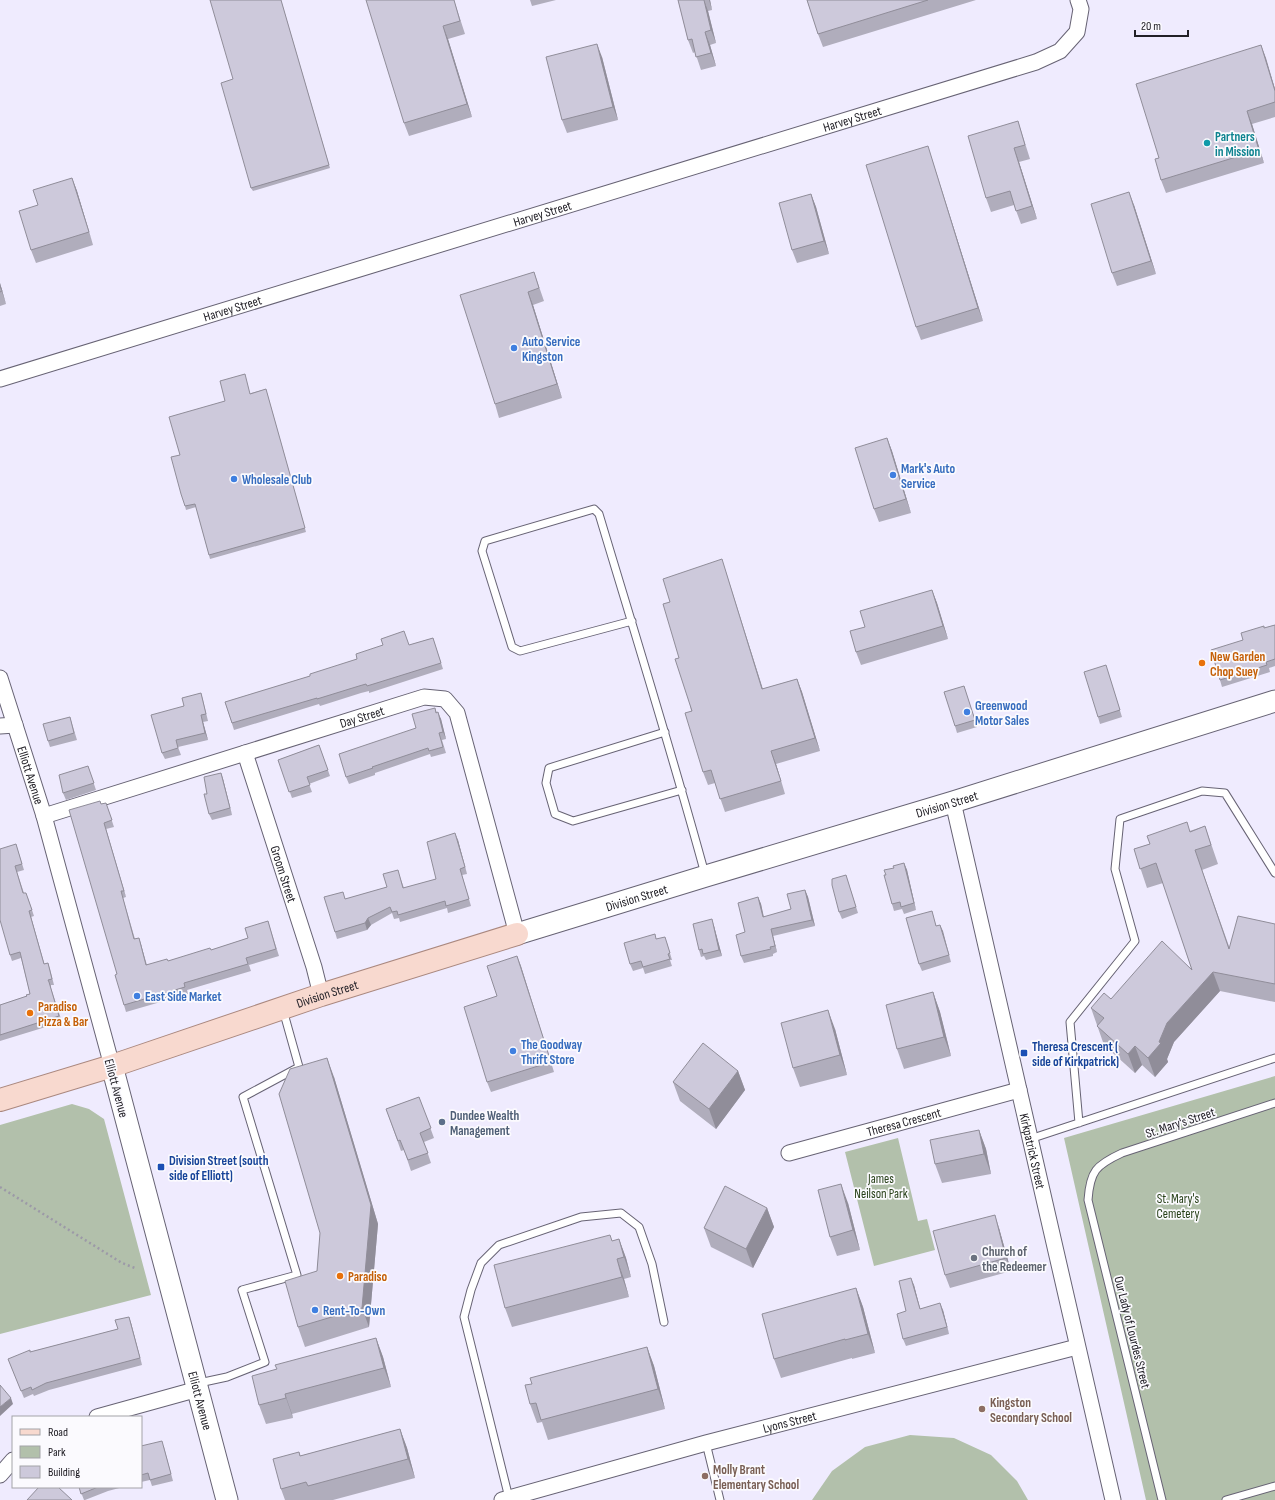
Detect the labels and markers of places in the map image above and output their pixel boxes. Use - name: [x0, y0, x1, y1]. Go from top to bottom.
- place label: Partners in Mission: [1215, 129, 1260, 160]
- marker: Partners in Mission: [1202, 138, 1212, 148]
- place label: Auto Service Kingston: [521, 334, 581, 365]
- marker: Auto Service Kingston: [509, 343, 519, 353]
- place label: Mark's Auto Service: [901, 461, 955, 492]
- marker: Mark's Auto Service: [888, 470, 898, 480]
- place label: Wholesale Club: [242, 472, 312, 488]
- marker: Wholesale Club: [229, 474, 239, 484]
- place label: New Garden Chop Suey: [1210, 649, 1265, 680]
- marker: New Garden Chop Suey: [1197, 658, 1207, 668]
- place label: Greenwood Motor Sales: [975, 698, 1029, 729]
- marker: Greenwood Motor Sales: [962, 707, 972, 717]
- place label: East Side Market: [145, 989, 222, 1005]
- marker: East Side Market: [132, 991, 142, 1001]
- place label: Paradiso Pizza & Bar: [38, 999, 88, 1030]
- marker: Paradiso Pizza & Bar: [25, 1008, 35, 1018]
- place label: The Goodway Thrift Store: [521, 1037, 583, 1068]
- place label: Theresa Crescent ( side of Kirkpatrick): [1032, 1039, 1119, 1070]
- marker: The Goodway Thrift Store: [508, 1046, 518, 1056]
- marker: Theresa Crescent ( side of Kirkpatrick): [1019, 1048, 1029, 1058]
- place label: Dundee Wealth Management: [450, 1108, 520, 1139]
- marker: Dundee Wealth Management: [437, 1117, 447, 1127]
- place label: Division Street (south side of Elliott): [169, 1153, 269, 1184]
- marker: Division Street (south side of Elliott): [156, 1162, 166, 1172]
- place label: Church of the Redeemer: [982, 1244, 1046, 1275]
- marker: Church of the Redeemer: [969, 1253, 979, 1263]
- place label: Paradiso: [348, 1269, 388, 1285]
- marker: Paradiso: [335, 1271, 345, 1281]
- place label: Rent-To-Own: [323, 1303, 385, 1319]
- marker: Rent-To-Own: [310, 1305, 320, 1315]
- place label: Kingston Secondary School: [990, 1395, 1072, 1426]
- marker: Kingston Secondary School: [977, 1404, 987, 1414]
- place label: Molly Brant Elementary School: [713, 1462, 800, 1493]
- marker: Molly Brant Elementary School: [700, 1471, 710, 1481]

